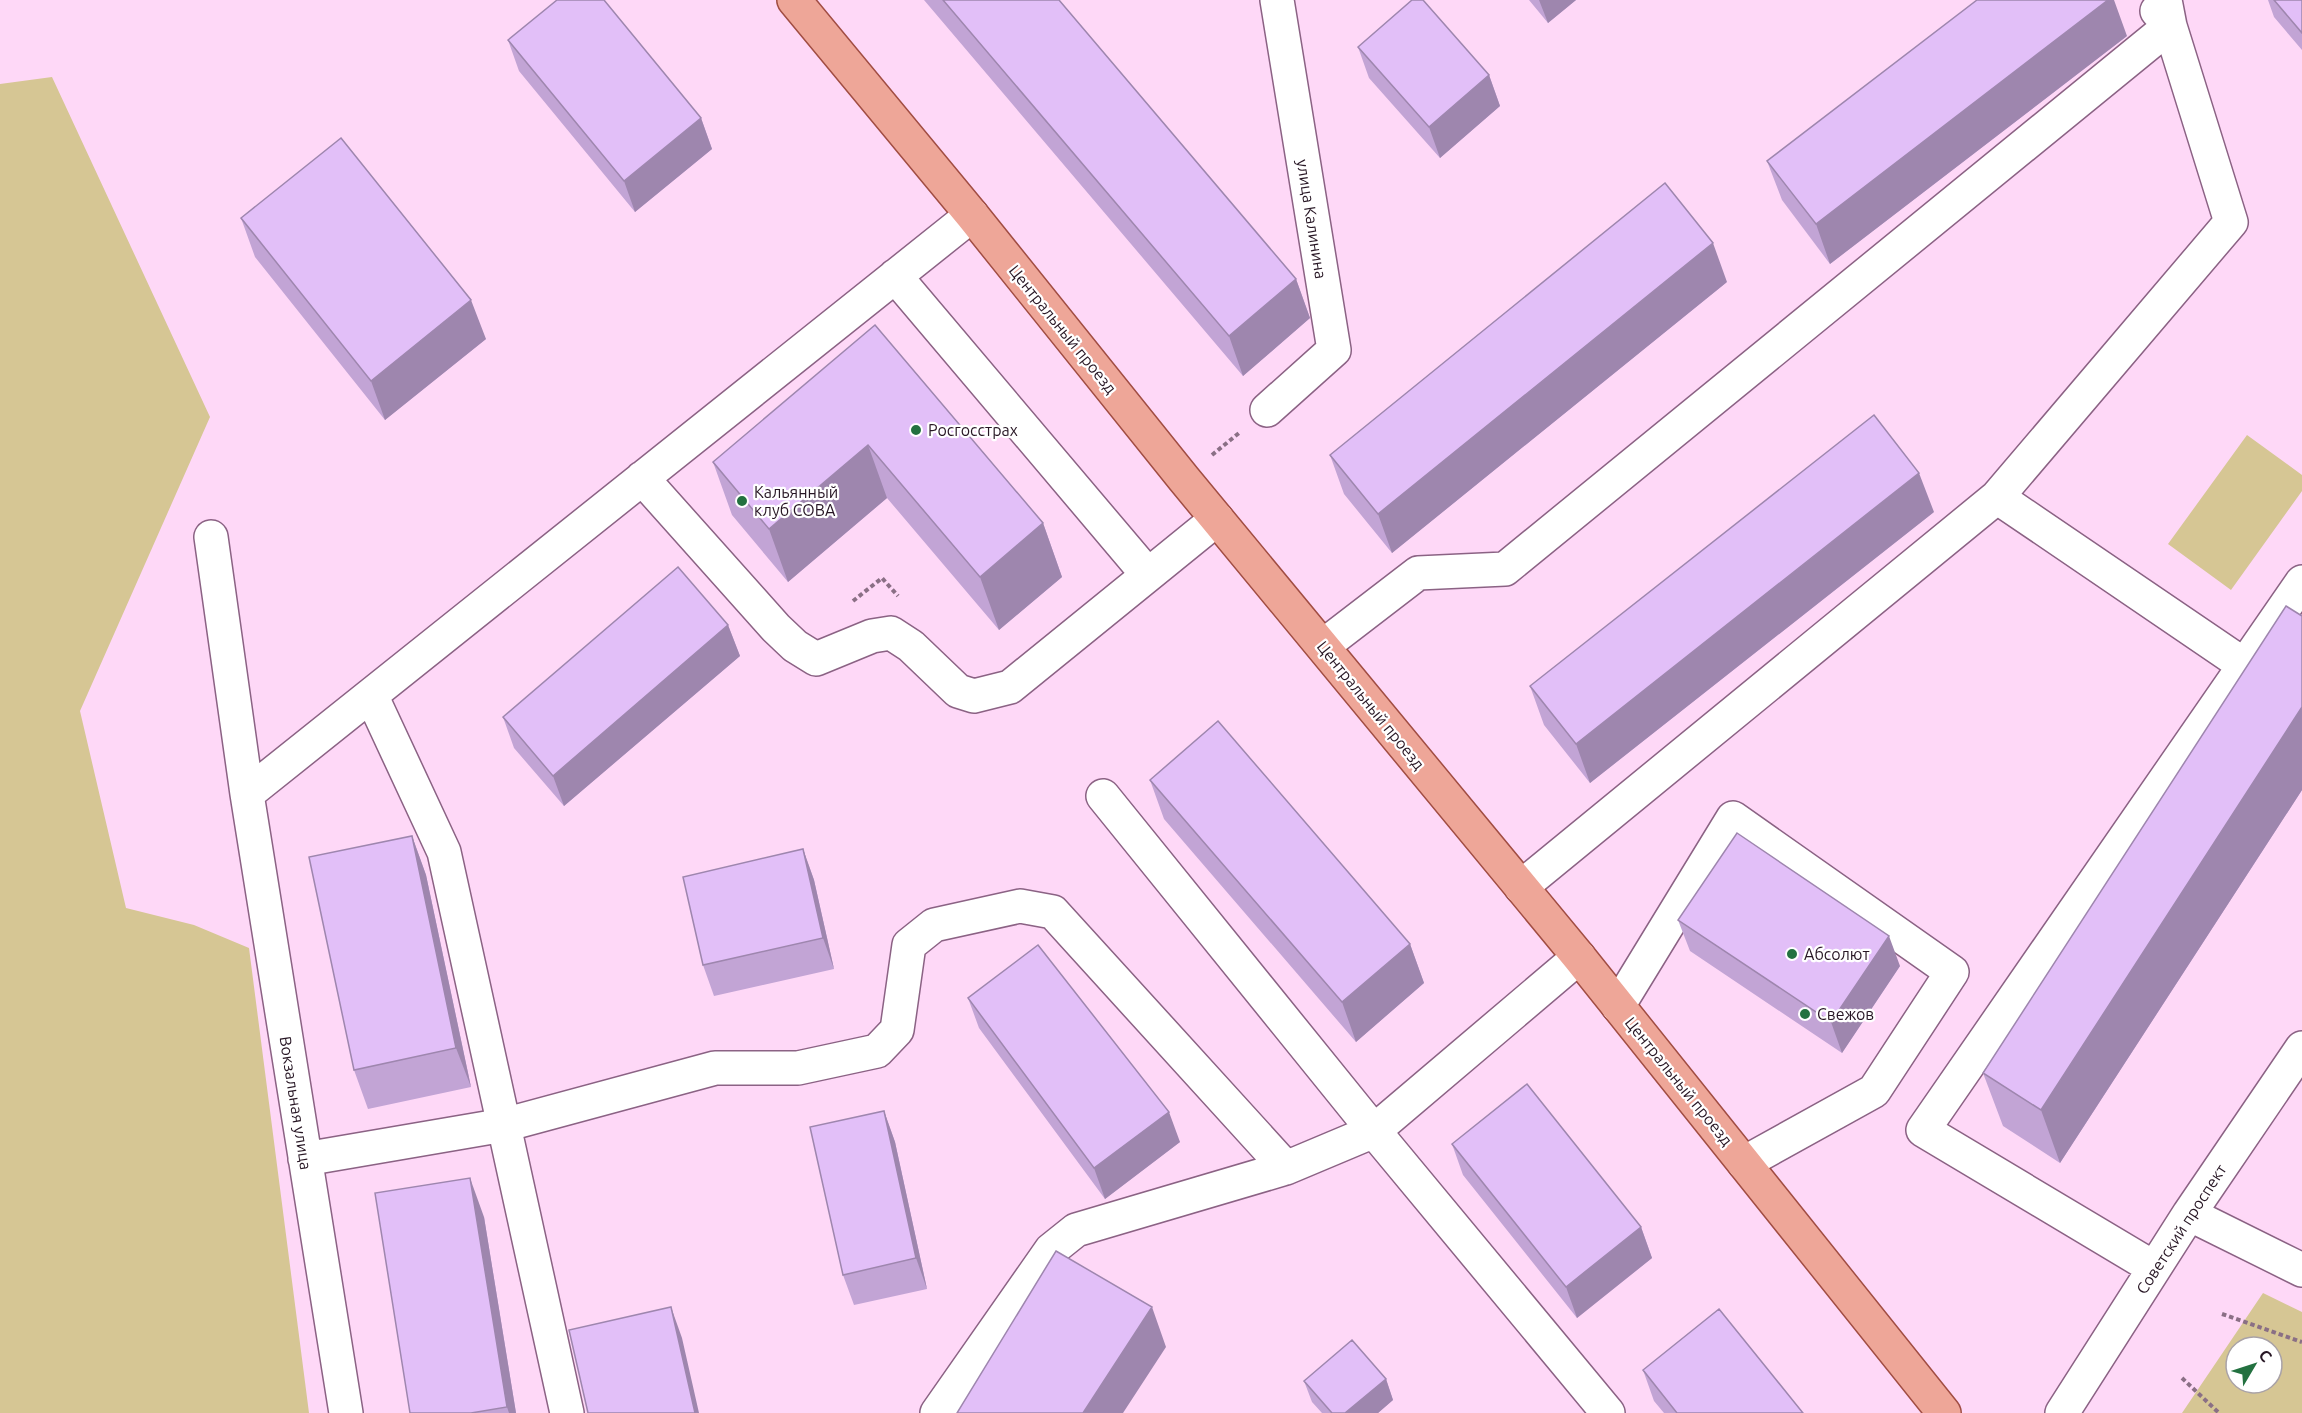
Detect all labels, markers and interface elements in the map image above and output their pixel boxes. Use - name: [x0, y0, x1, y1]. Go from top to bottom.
- street label: улица Калинина: [1294, 158, 1330, 280]
- street label: Центральный проезд: [1006, 261, 1120, 397]
- place label: Росгосстрах: [928, 421, 1018, 439]
- marker: Росгосстрах: [909, 423, 923, 437]
- place label: Кальянный клуб СОВА: [754, 483, 838, 519]
- marker: Кальянный клуб СОВА: [735, 494, 749, 508]
- street label: Центральный проезд: [1314, 637, 1428, 773]
- place label: Абсолют: [1804, 945, 1870, 963]
- marker: Абсолют: [1785, 947, 1799, 961]
- place label: Свежов: [1817, 1005, 1874, 1023]
- marker: Свежов: [1798, 1007, 1812, 1021]
- street label: Центральный проезд: [1622, 1013, 1736, 1149]
- street label: Вокзальная улица: [277, 1035, 315, 1171]
- street label: Советский проспект: [2132, 1161, 2230, 1297]
- north arrow: [2224, 1335, 2284, 1395]
- text: С: [2255, 1346, 2276, 1365]

